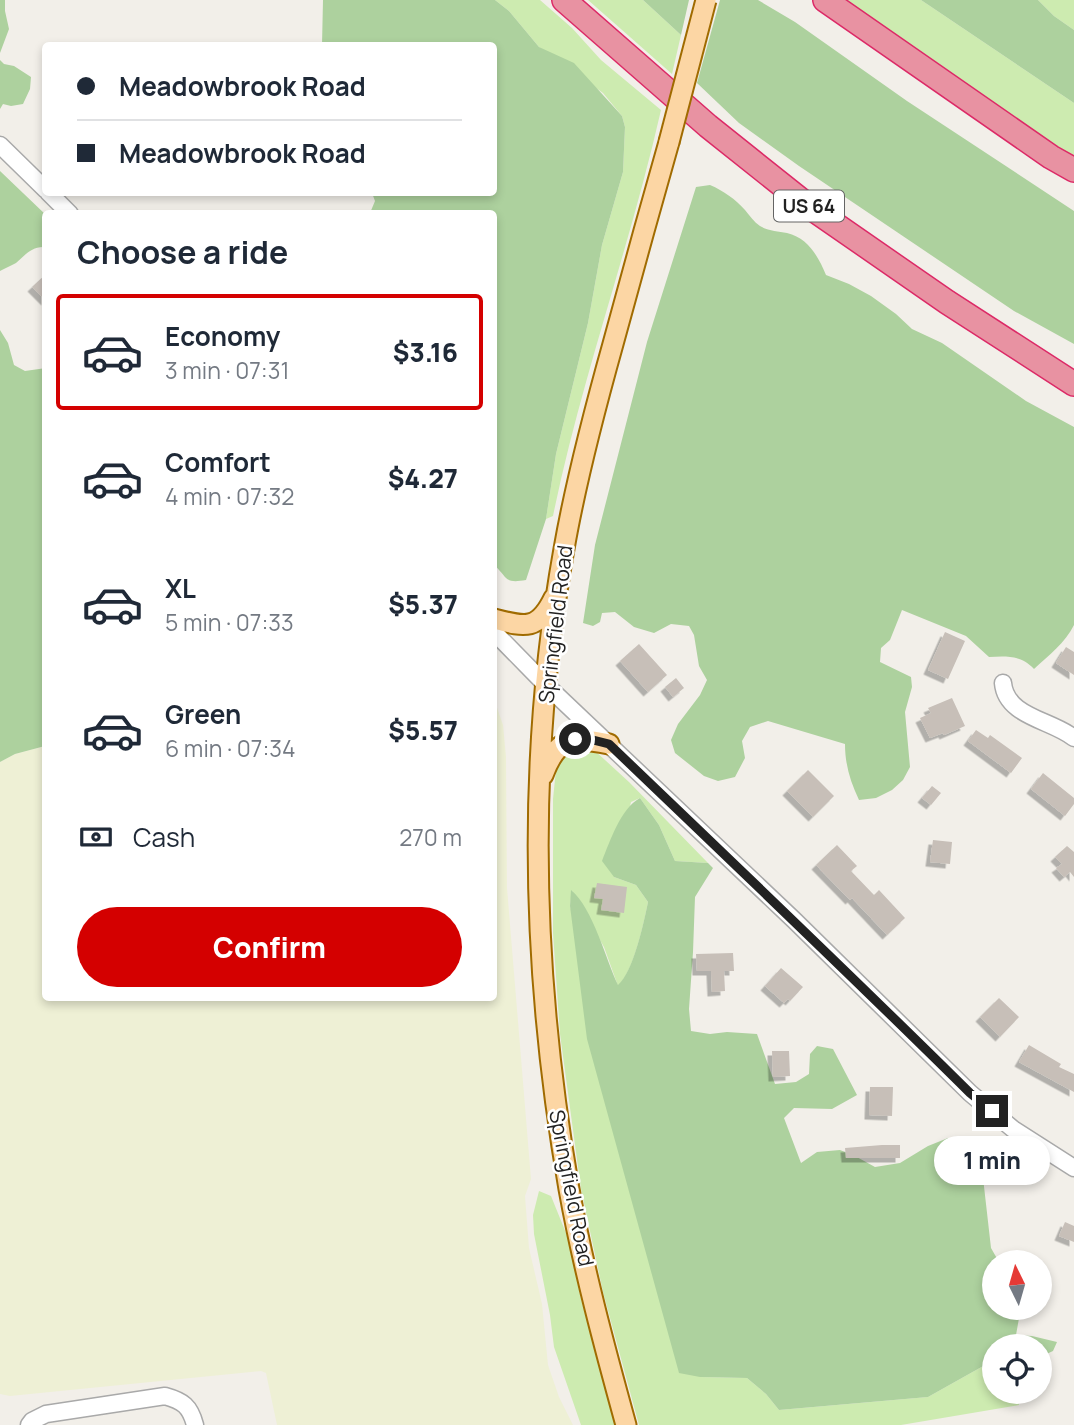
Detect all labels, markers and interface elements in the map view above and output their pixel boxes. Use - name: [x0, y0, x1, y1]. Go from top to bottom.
- text: Meadowbrook Road: [119, 68, 366, 104]
- text: Meadowbrook Road: [119, 135, 366, 171]
- road number: US 64: [774, 190, 844, 222]
- text: Choose a ride: [77, 230, 288, 274]
- text: Economy: [165, 318, 280, 354]
- icon: car: [81, 321, 144, 384]
- text: $3.16: [393, 334, 458, 370]
- text: 3 min · 07:31: [165, 354, 289, 386]
- text: Comfort: [165, 444, 271, 480]
- icon: car: [81, 447, 144, 510]
- text: $4.27: [388, 460, 458, 496]
- text: 4 min · 07:32: [165, 480, 294, 512]
- street label: Springfield Road: [531, 543, 579, 705]
- text: XL: [165, 570, 196, 606]
- icon: car: [81, 573, 144, 636]
- text: $5.37: [388, 586, 458, 622]
- text: 5 min · 07:33: [165, 606, 294, 638]
- text: Green: [165, 696, 241, 732]
- icon: car: [81, 699, 144, 762]
- text: $5.57: [388, 712, 458, 748]
- route start: [559, 723, 591, 755]
- text: 6 min · 07:34: [165, 732, 296, 764]
- icon: cash: [77, 818, 115, 856]
- text: Cash: [133, 819, 195, 855]
- text: 270 m: [399, 821, 462, 853]
- button: Confirm: [77, 907, 462, 987]
- route end: [976, 1095, 1008, 1127]
- street label: Springfield Road: [543, 1107, 601, 1269]
- callout: 1 min: [934, 1136, 1050, 1184]
- text: 1 min: [963, 1144, 1021, 1176]
- north arrow: [982, 1250, 1052, 1320]
- map controls: [982, 1250, 1052, 1404]
- button: locate: [982, 1334, 1052, 1404]

